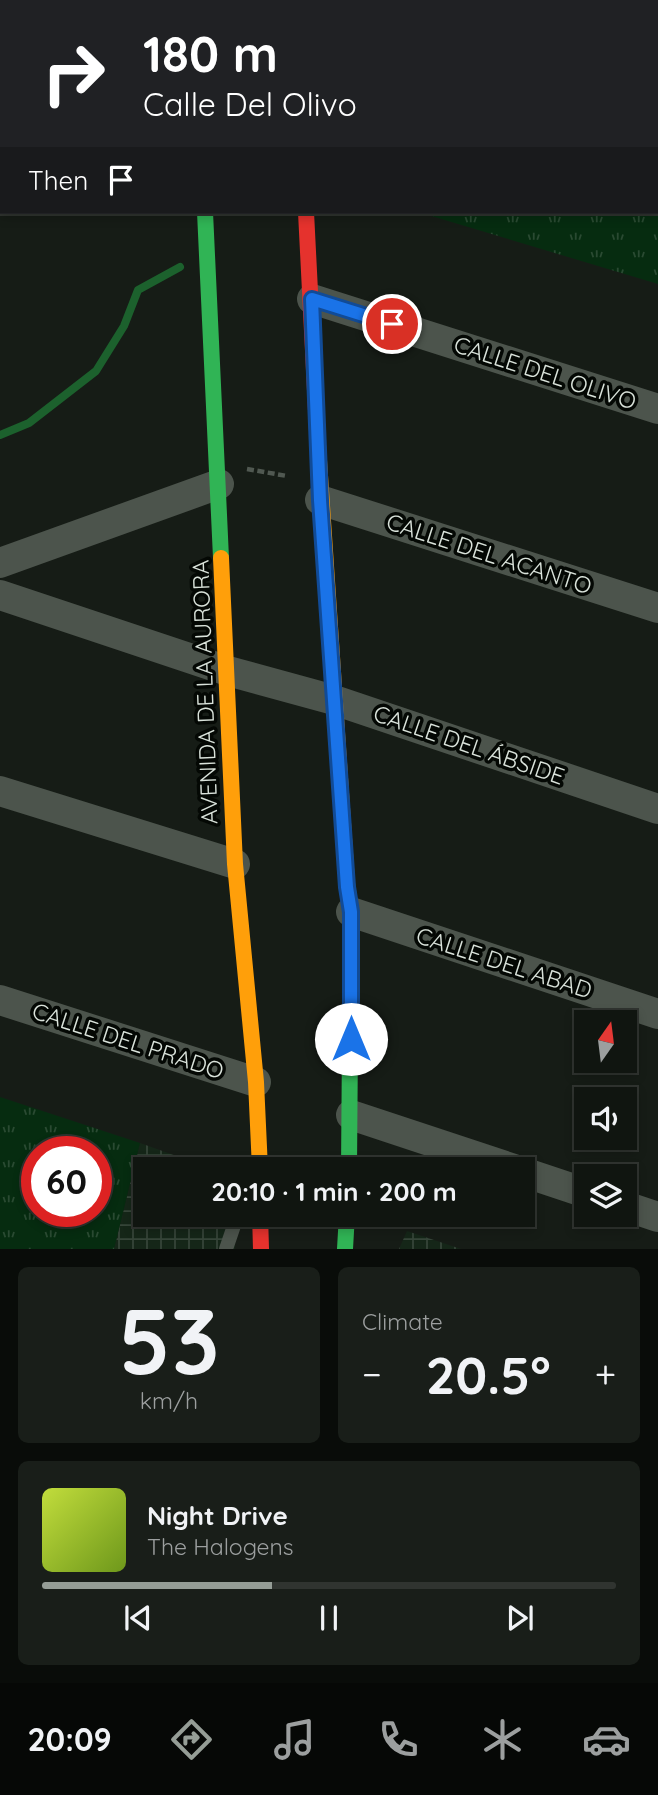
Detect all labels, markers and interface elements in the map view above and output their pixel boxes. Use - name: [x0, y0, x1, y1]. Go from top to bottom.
- text: 180 m: [143, 23, 278, 84]
- icon: right: [28, 28, 119, 119]
- text: Calle Del Olivo: [143, 84, 357, 124]
- icon: arrive: [102, 161, 140, 199]
- text: Then: [28, 164, 88, 197]
- pin: [362, 294, 422, 354]
- icon: arrive: [373, 305, 411, 343]
- street label: CALLE DEL OLIVO: [450, 329, 640, 416]
- street label: CALLE DEL ACANTO: [383, 507, 596, 600]
- street label: AVENIDA DE LA AURORA: [185, 559, 224, 825]
- street label: CALLE DEL ÁBSIDE: [370, 698, 568, 791]
- street label: CALLE DEL ABAD: [413, 920, 596, 1005]
- street label: CALLE DEL PRADO: [29, 996, 228, 1085]
- position arrow: [314, 1002, 388, 1076]
- north arrow: [574, 1010, 637, 1073]
- map controls: [574, 1010, 637, 1227]
- button: sound: [574, 1087, 637, 1150]
- speed limit sign: 60: [21, 1136, 112, 1227]
- button: layers: [574, 1164, 637, 1227]
- text: 20:10 · 1 min · 200 m: [211, 1175, 457, 1208]
- text: 53: [118, 1283, 220, 1397]
- text: Climate: [362, 1307, 443, 1336]
- text: 20.5°: [426, 1342, 551, 1407]
- text: −: [362, 1350, 382, 1398]
- text: +: [595, 1350, 616, 1398]
- text: km/h: [140, 1386, 198, 1415]
- text: Night Drive: [147, 1499, 288, 1532]
- text: The Halogens: [147, 1532, 294, 1561]
- icon: previous: [119, 1599, 157, 1637]
- icon: pause: [310, 1599, 348, 1637]
- icon: next: [501, 1599, 539, 1637]
- icon: directions: [167, 1715, 216, 1764]
- icon: music: [270, 1715, 319, 1764]
- icon: phone: [374, 1715, 423, 1764]
- icon: climate: [478, 1715, 527, 1764]
- icon: car: [582, 1715, 631, 1764]
- text: 20:09: [27, 1719, 112, 1759]

